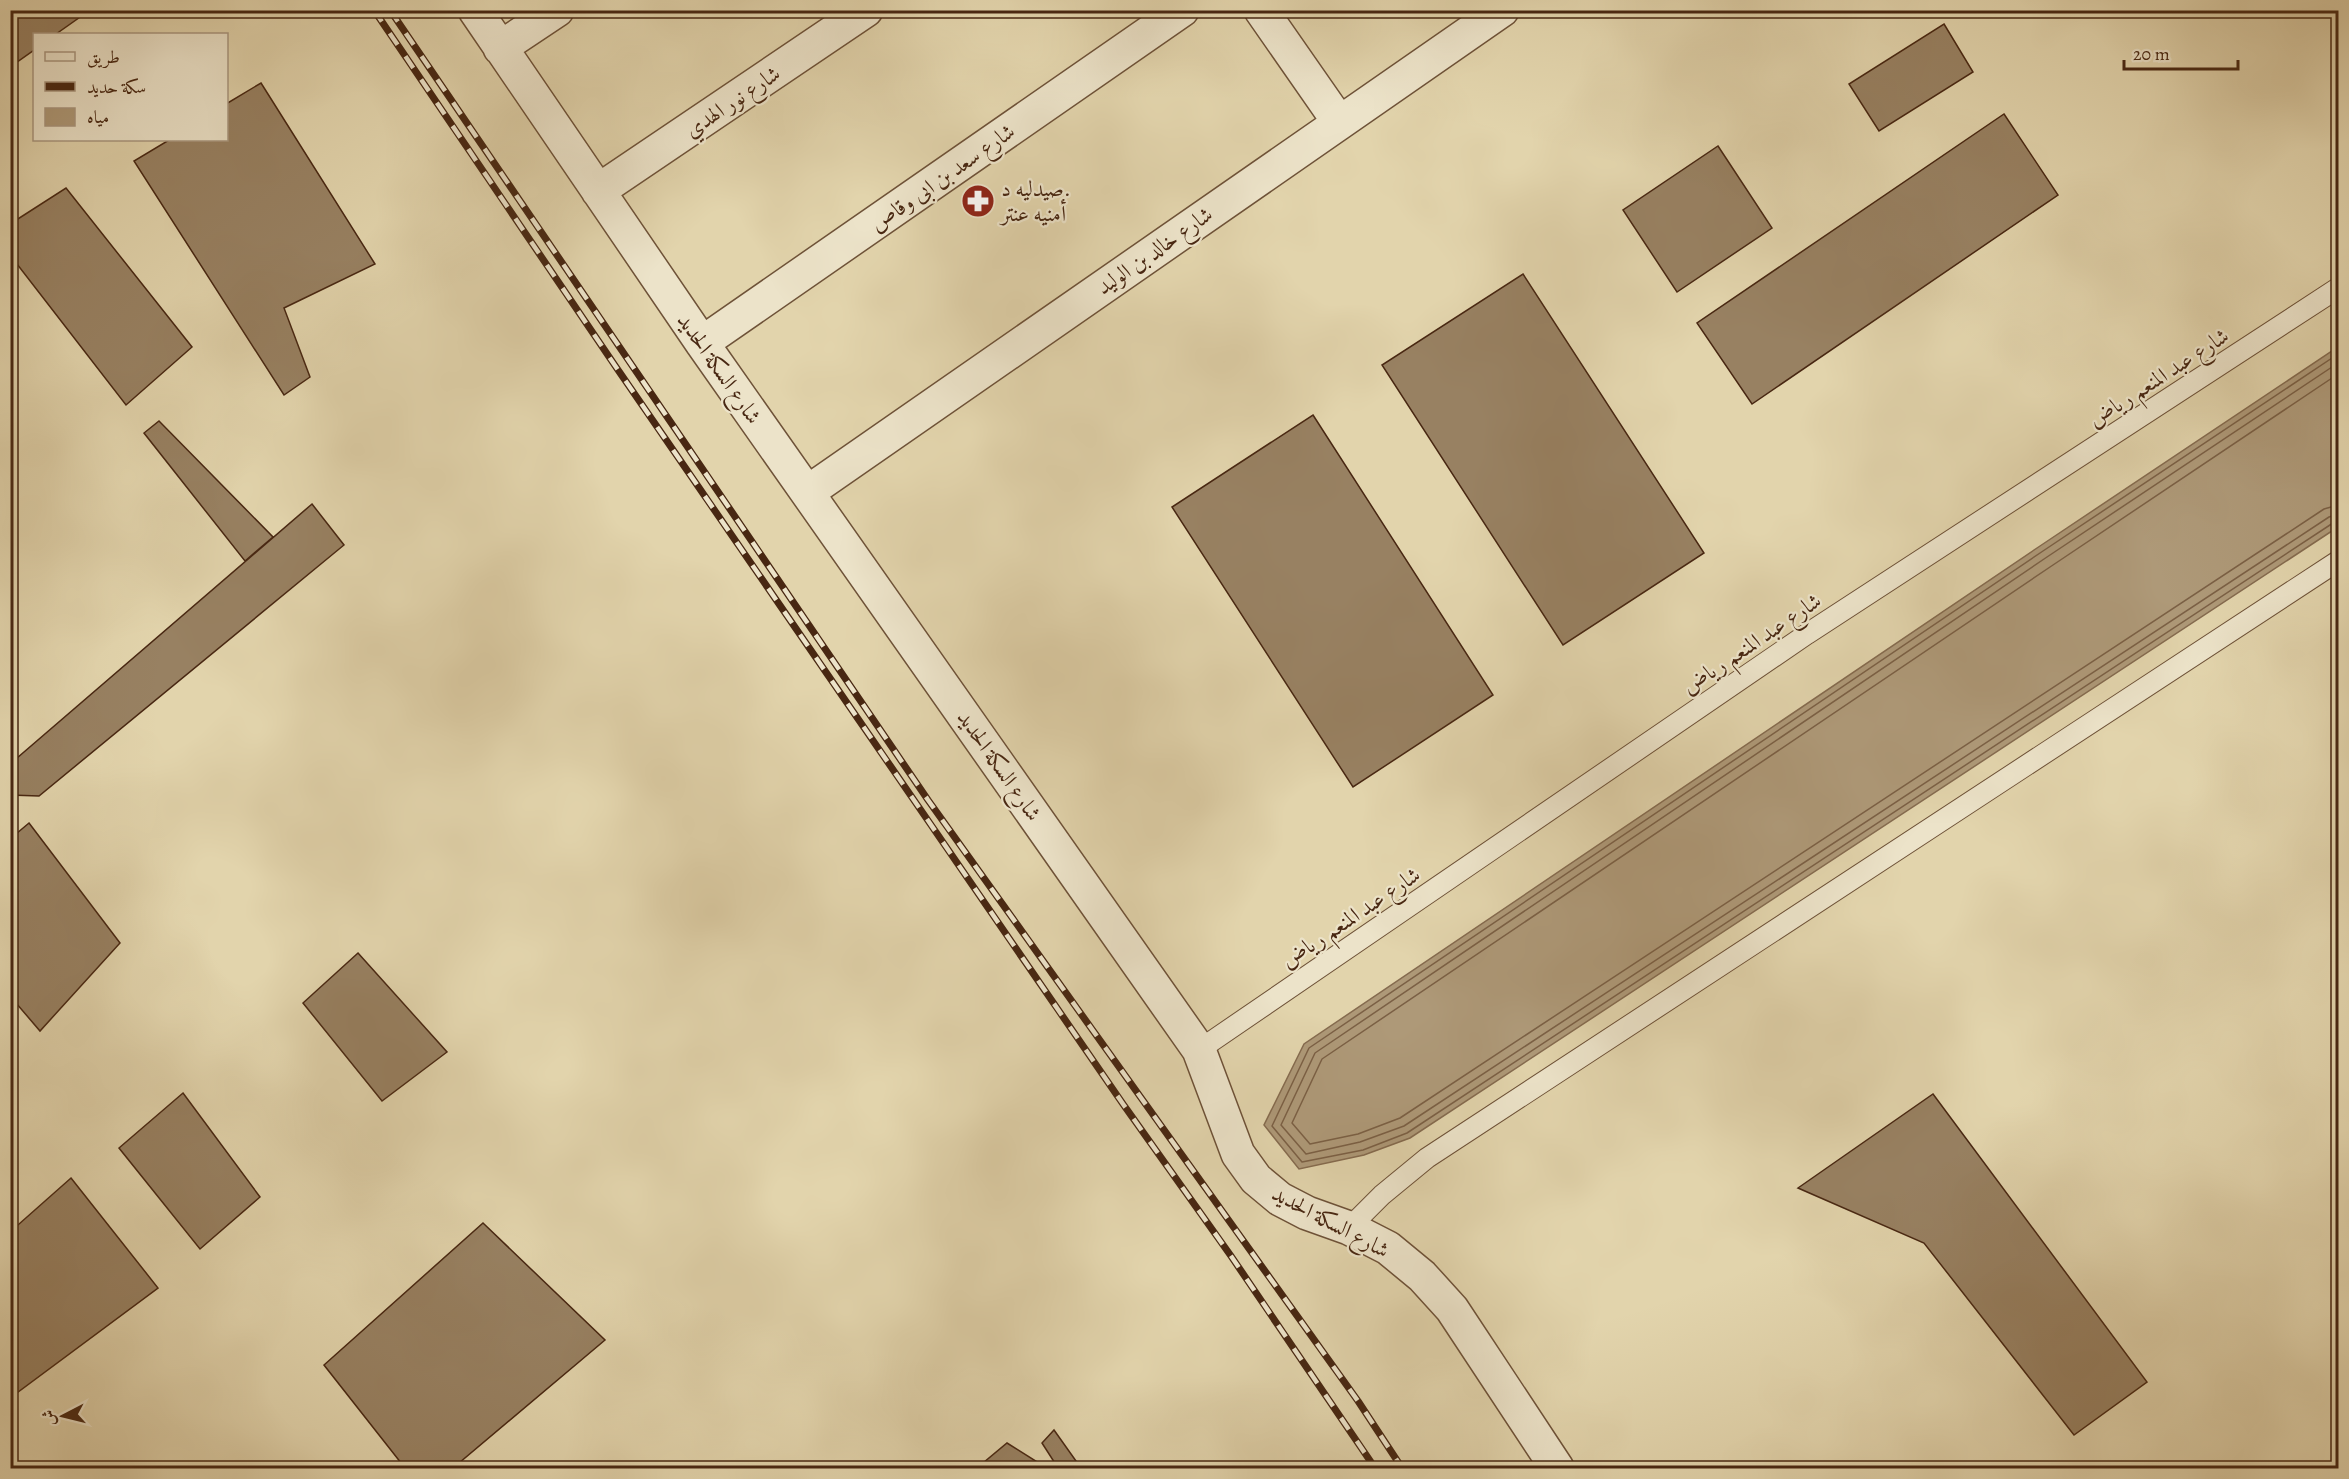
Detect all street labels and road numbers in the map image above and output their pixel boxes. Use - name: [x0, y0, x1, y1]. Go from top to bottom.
- street label: شارع نور الهدي: [679, 59, 788, 147]
- street label: شارع سعد بن ابى وقاص: [864, 117, 1023, 242]
- street label: شارع خالد بن الوليد: [1090, 200, 1220, 304]
- street label: شارع السكة الحديد: [667, 307, 768, 432]
- street label: شارع عبد المنعم رياض: [2082, 321, 2238, 439]
- street label: شارع عبد المنعم رياض: [1676, 586, 1830, 706]
- street label: شارع السكة الحديد: [947, 704, 1048, 829]
- street label: شارع عبد المنعم رياض: [1275, 860, 1429, 980]
- street label: شارع السكة الحديد: [1265, 1178, 1395, 1268]

